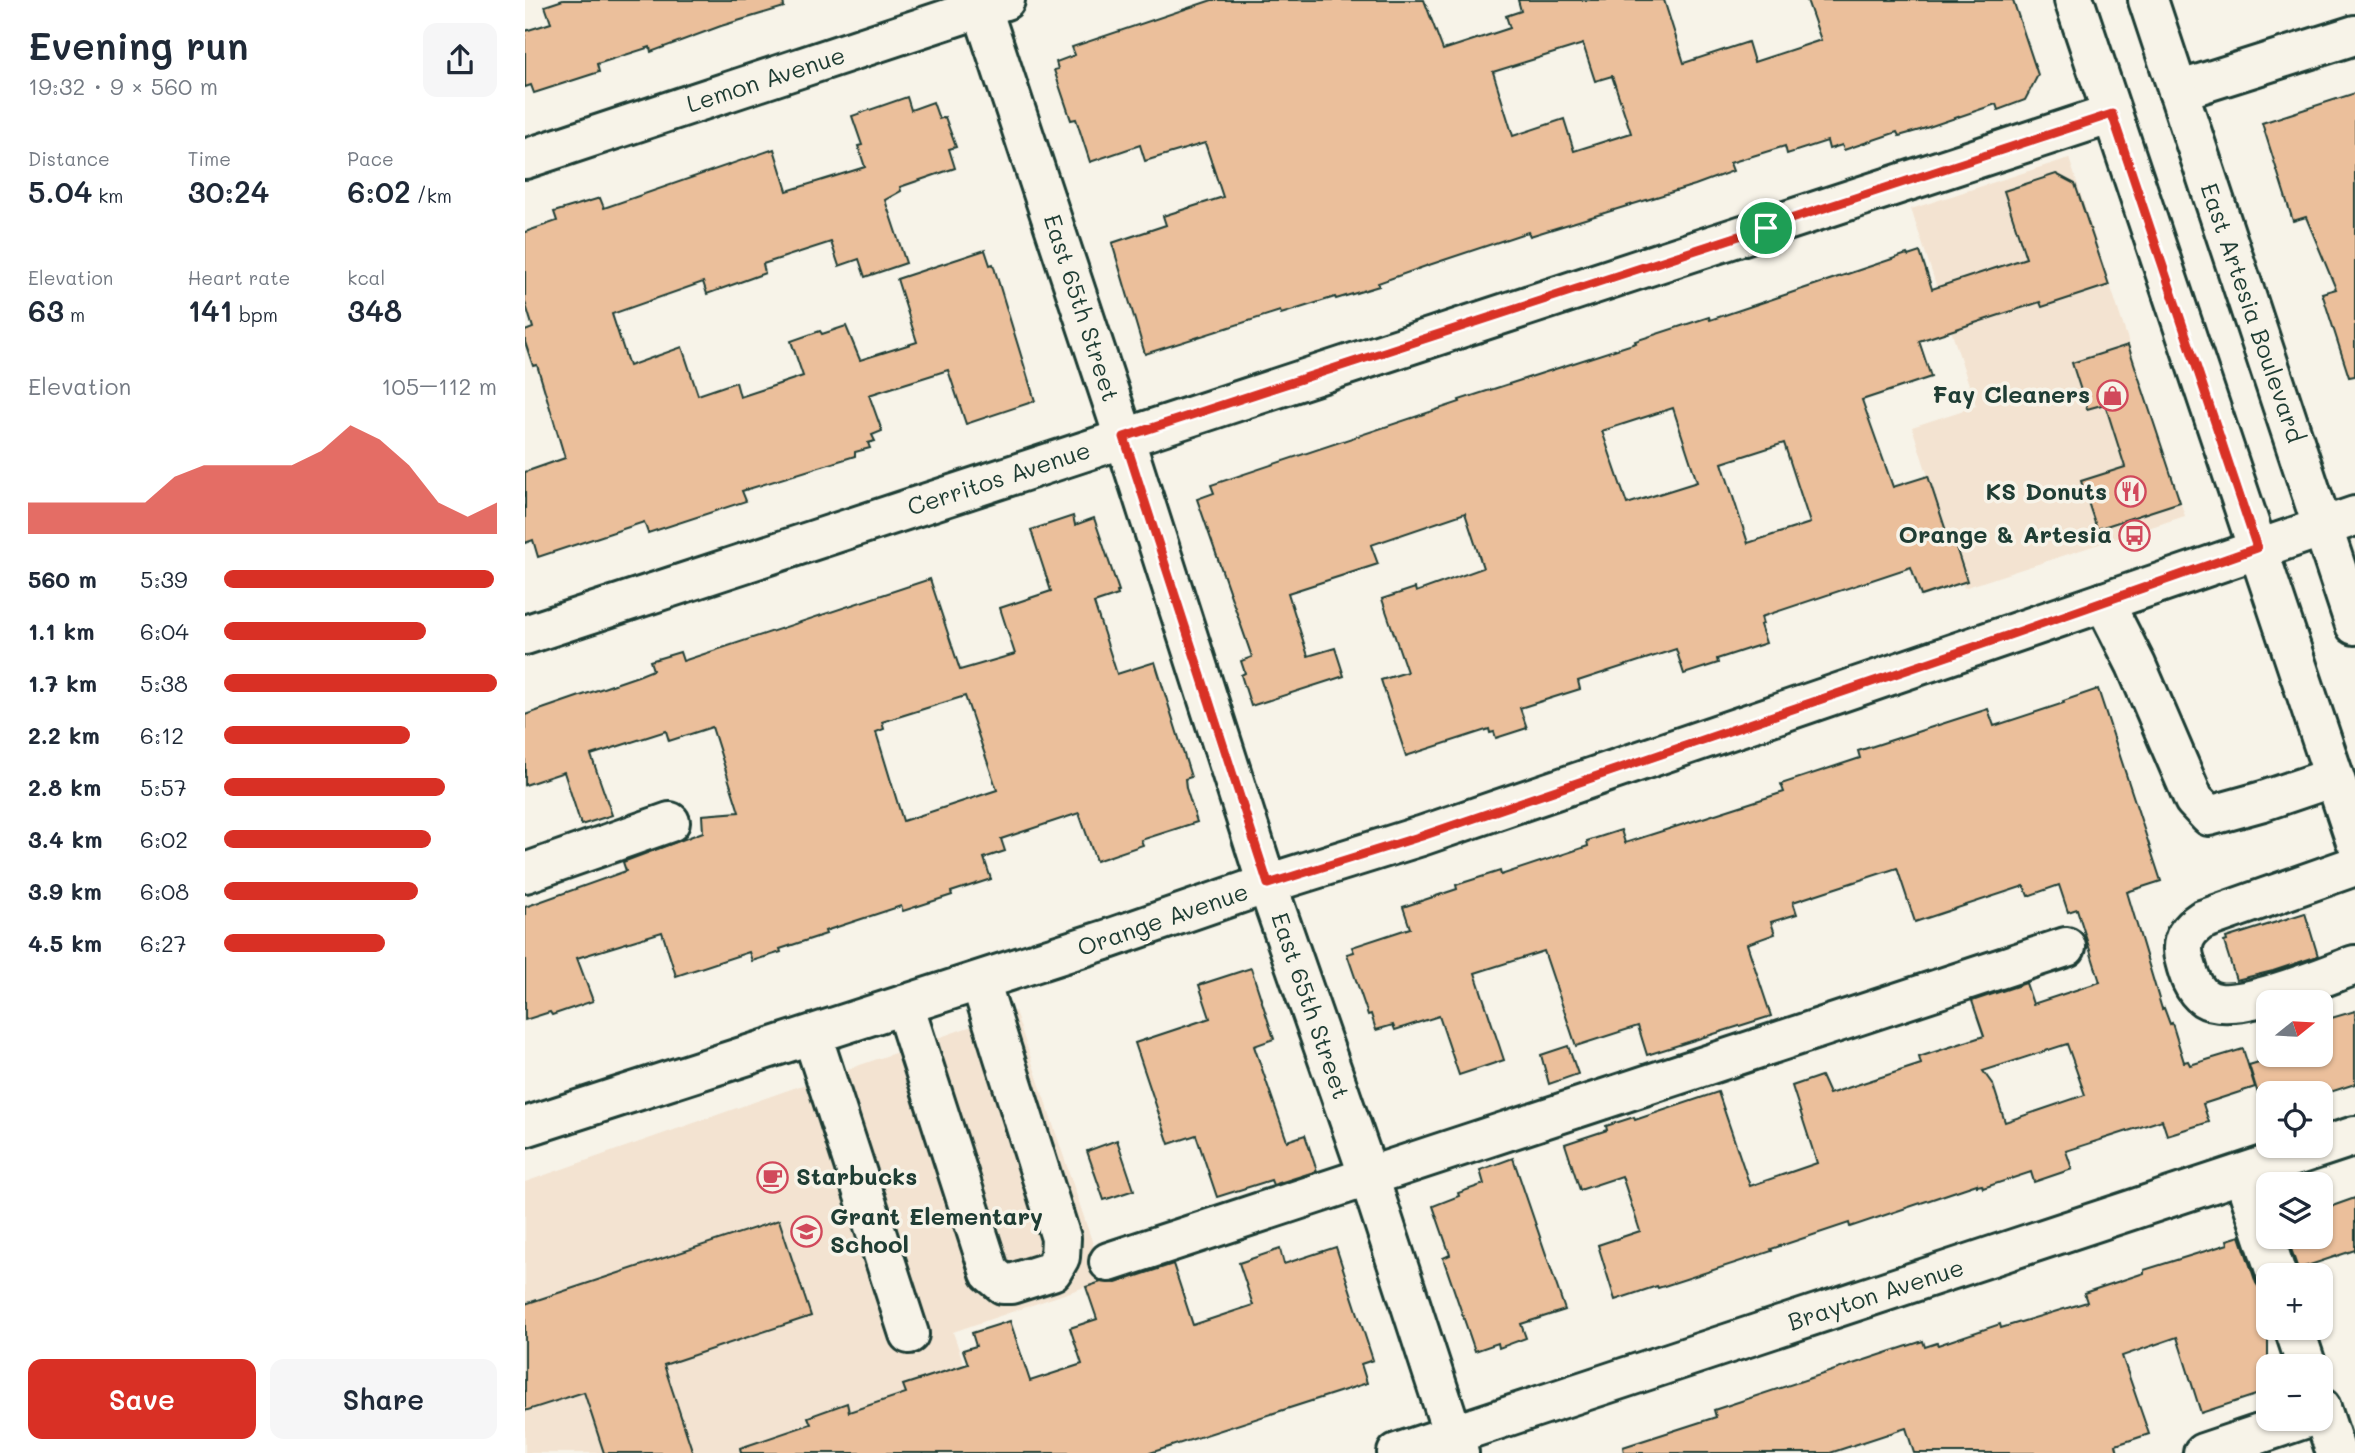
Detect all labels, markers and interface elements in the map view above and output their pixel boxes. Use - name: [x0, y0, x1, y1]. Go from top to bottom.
- text: Evening run: [28, 20, 249, 70]
- button: share: [423, 23, 497, 97]
- street label: Lemon Avenue: [682, 38, 849, 119]
- text: 19:32 · 9 × 560 m: [28, 71, 218, 101]
- text: Distance: [28, 146, 110, 171]
- text: Time: [188, 146, 231, 171]
- text: Pace: [347, 146, 394, 171]
- text: 5.04: [28, 171, 92, 211]
- text: 30:24: [188, 171, 269, 211]
- text: 6:02: [347, 171, 411, 211]
- street label: East Artesia Boulevard: [2194, 179, 2312, 446]
- text: km: [92, 183, 124, 208]
- text: /km: [411, 183, 452, 208]
- pin: [1736, 198, 1796, 258]
- icon: arrive: [1747, 209, 1785, 247]
- street label: East 65th Street: [1038, 210, 1127, 405]
- text: Elevation: [28, 265, 113, 290]
- text: Heart rate: [188, 265, 290, 290]
- text: kcal: [347, 265, 385, 290]
- text: 63: [28, 290, 64, 330]
- text: 141: [188, 290, 233, 330]
- text: 348: [347, 290, 402, 330]
- text: m: [64, 302, 85, 327]
- text: bpm: [233, 302, 278, 327]
- text: Elevation: [28, 371, 131, 401]
- text: 105–112 m: [381, 371, 497, 401]
- place label: Fay Cleaners: [1932, 378, 2090, 409]
- shop icon: Fay Cleaners: [2096, 378, 2130, 412]
- street label: Cerritos Avenue: [903, 433, 1094, 522]
- place label: KS Donuts: [1985, 475, 2107, 506]
- restaurant icon: KS Donuts: [2113, 475, 2147, 509]
- place label: Orange & Artesia: [1898, 518, 2112, 549]
- bus stop icon: Orange & Artesia: [2118, 518, 2152, 552]
- text: 560 m: [28, 564, 97, 594]
- text: 5:39: [140, 564, 188, 594]
- text: 1.1 km: [28, 616, 94, 646]
- text: 6:04: [140, 616, 189, 646]
- text: 1.7 km: [28, 668, 97, 698]
- text: 5:38: [140, 668, 188, 698]
- text: 2.2 km: [28, 720, 100, 750]
- text: 6:12: [140, 720, 184, 750]
- text: 2.8 km: [28, 772, 101, 802]
- text: 5:57: [140, 772, 187, 802]
- text: 3.4 km: [28, 824, 102, 854]
- text: 6:02: [140, 824, 188, 854]
- street label: Orange Avenue: [1073, 875, 1252, 962]
- text: 3.9 km: [28, 876, 102, 906]
- text: 6:08: [140, 876, 189, 906]
- street label: East 65th Street: [1265, 908, 1358, 1103]
- text: 4.5 km: [28, 928, 102, 958]
- text: 6:27: [140, 928, 187, 958]
- north arrow: [2256, 990, 2333, 1068]
- map controls: [2256, 990, 2333, 1431]
- button: locate: [2256, 1081, 2333, 1158]
- cafe icon: Starbucks: [756, 1160, 790, 1194]
- place label: Starbucks: [796, 1160, 917, 1191]
- button: layers: [2256, 1172, 2333, 1249]
- place label: Grant Elementary School: [830, 1200, 1043, 1259]
- school or university icon: Grant Elementary School: [790, 1214, 824, 1248]
- street label: Brayton Avenue: [1784, 1251, 1967, 1337]
- button: +: [2256, 1263, 2333, 1340]
- button: −: [2256, 1354, 2333, 1431]
- button: Save: [28, 1359, 256, 1439]
- button: Share: [270, 1359, 497, 1439]

